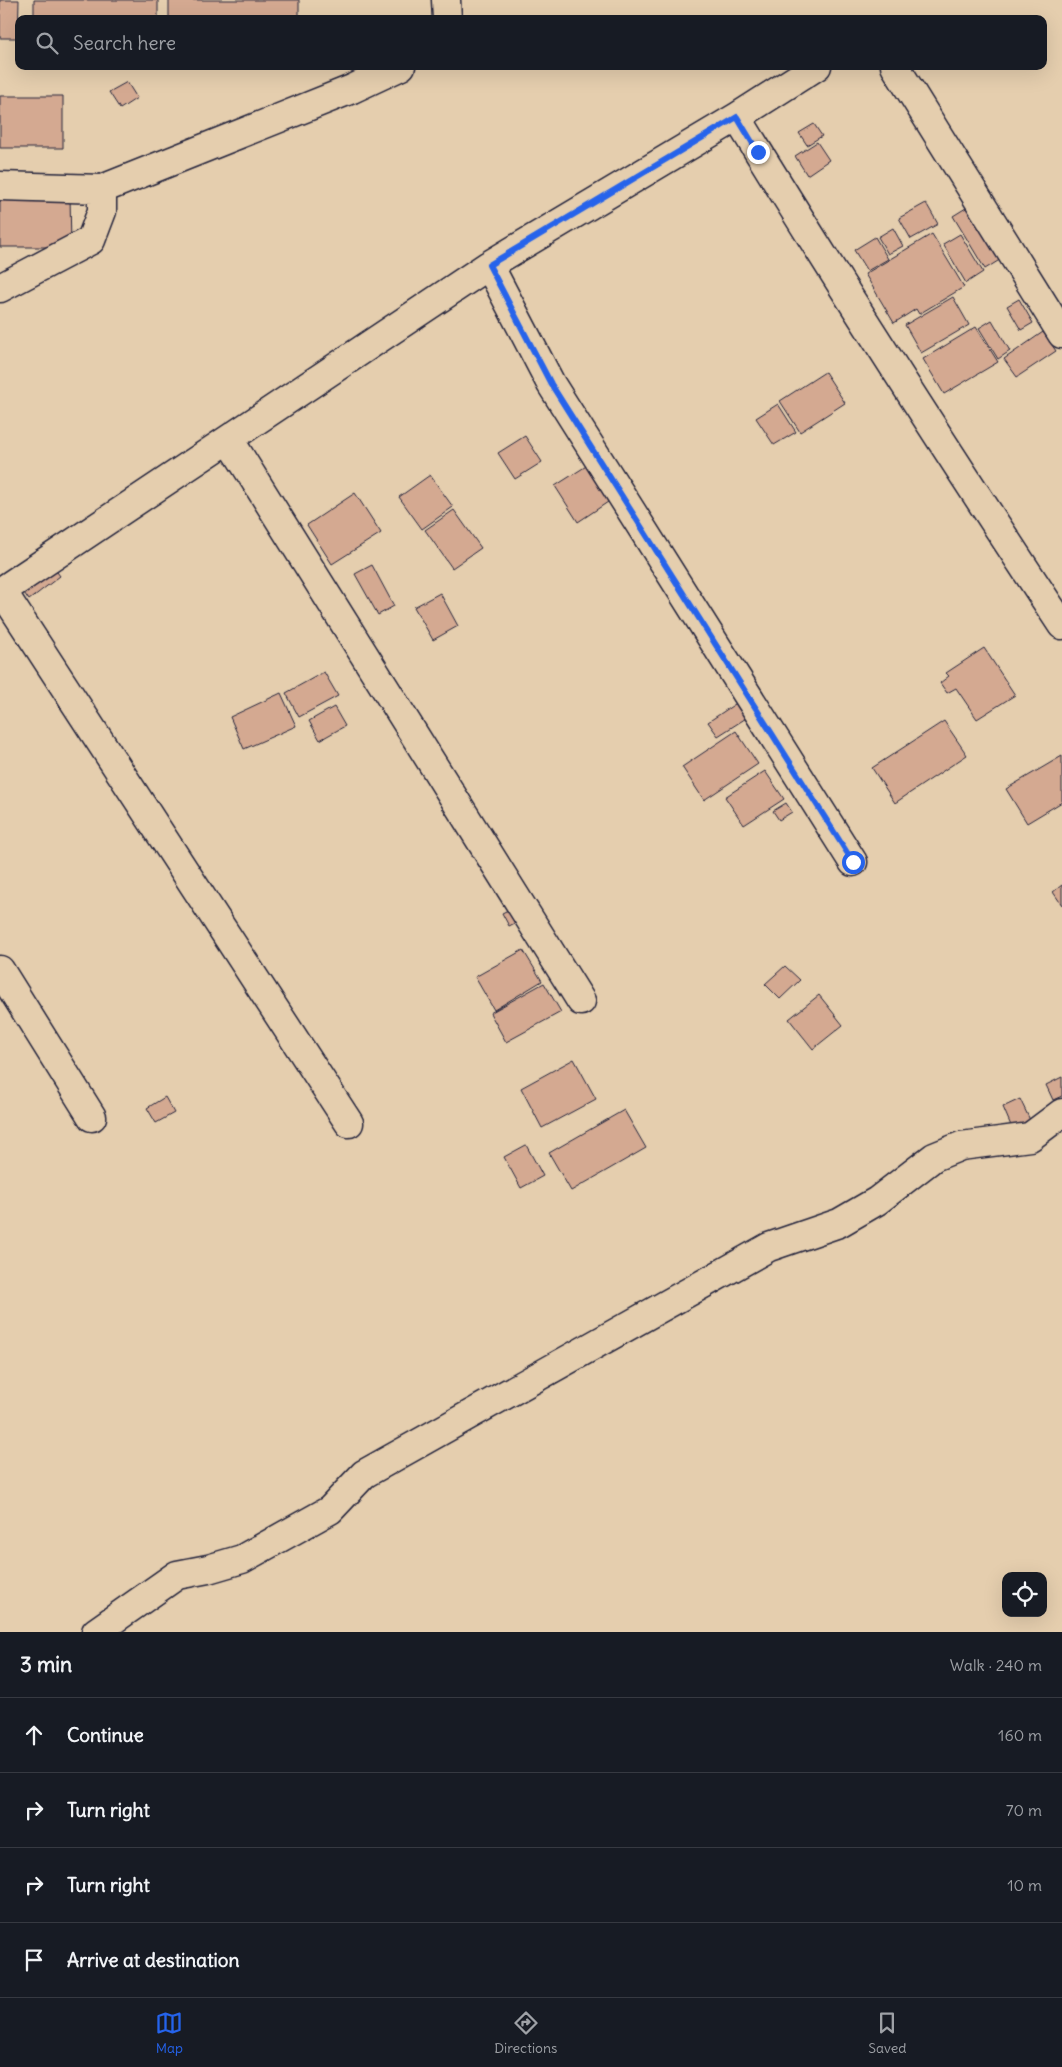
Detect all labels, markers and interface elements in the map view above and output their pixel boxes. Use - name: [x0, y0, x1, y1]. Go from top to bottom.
- search box: [15, 15, 1047, 70]
- icon: search: [33, 29, 61, 57]
- text: Search here: [73, 31, 176, 55]
- route end: [747, 141, 770, 164]
- route start: [842, 851, 865, 874]
- map controls: [1002, 1572, 1047, 1617]
- button: locate: [1002, 1572, 1047, 1617]
- text: 3 min: [20, 1651, 72, 1678]
- text: Walk · 240 m: [950, 1655, 1042, 1675]
- icon: ahead: [20, 1721, 48, 1749]
- text: Continue: [67, 1723, 144, 1747]
- text: 160 m: [998, 1725, 1042, 1745]
- icon: right: [20, 1796, 48, 1824]
- text: Turn right: [67, 1798, 150, 1822]
- text: 70 m: [1006, 1800, 1042, 1820]
- icon: right: [20, 1871, 48, 1899]
- text: Turn right: [67, 1873, 150, 1897]
- text: 10 m: [1007, 1875, 1042, 1895]
- icon: arrive: [20, 1946, 48, 1974]
- text: Arrive at destination: [67, 1948, 240, 1972]
- tab: Map: [155, 2009, 183, 2057]
- tab: Directions: [494, 2009, 557, 2057]
- tab: Saved: [868, 2009, 907, 2057]

